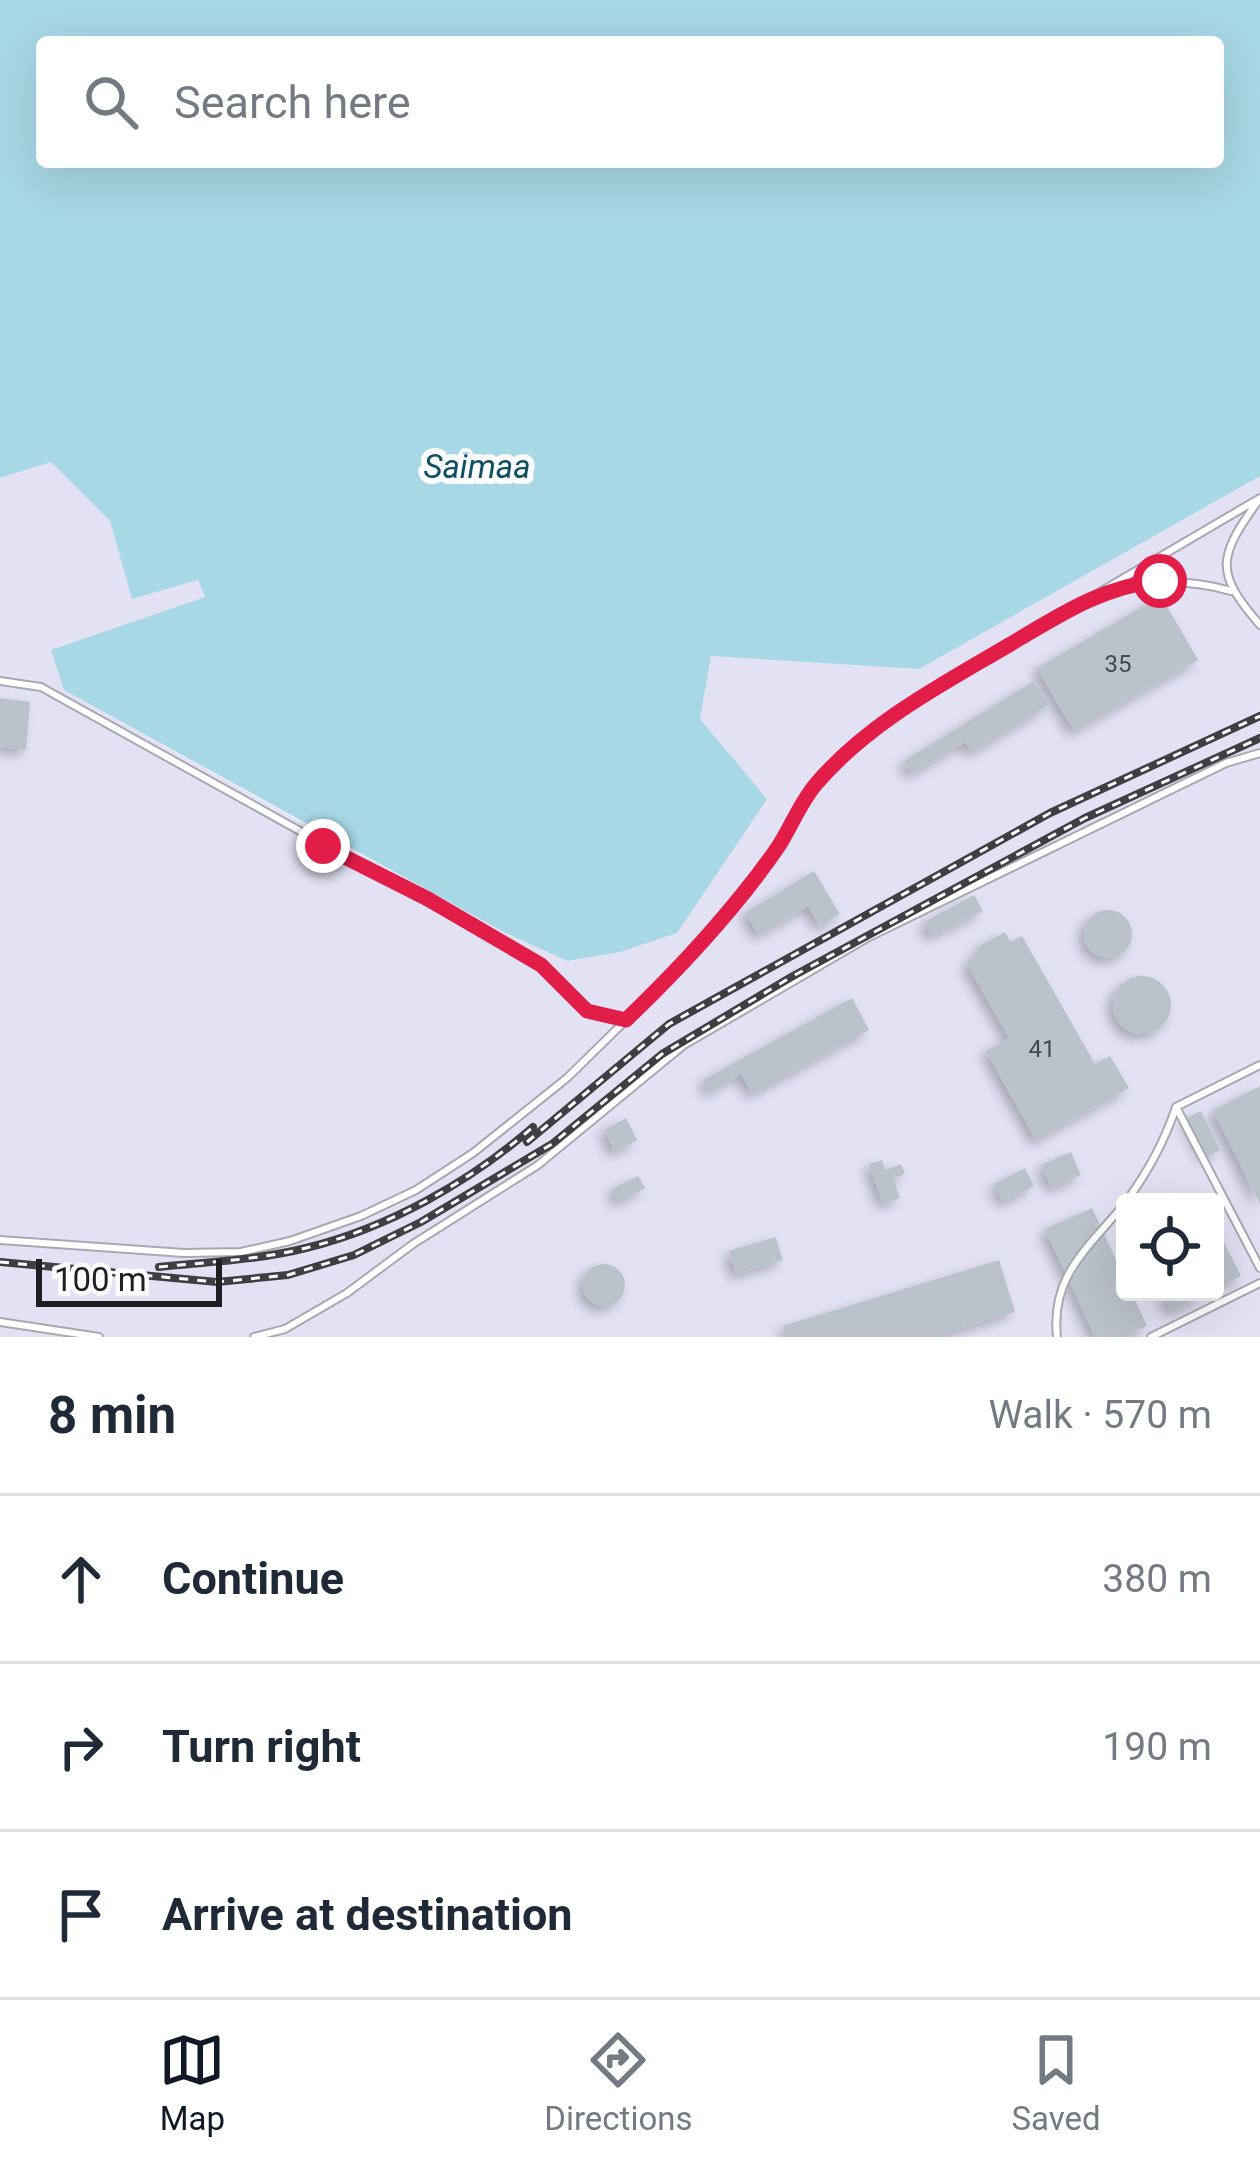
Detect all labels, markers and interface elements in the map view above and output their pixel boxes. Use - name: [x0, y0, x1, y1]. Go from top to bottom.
- search box: [36, 36, 1224, 168]
- icon: search: [78, 69, 144, 135]
- text: Search here: [174, 76, 411, 129]
- water label: Saimaa: [423, 447, 531, 486]
- route start: [1133, 554, 1187, 608]
- house number: 35: [1105, 650, 1131, 678]
- route end: [296, 819, 350, 873]
- house number: 41: [1029, 1035, 1055, 1063]
- map controls: [1116, 1193, 1224, 1301]
- button: locate: [1116, 1193, 1224, 1301]
- scale bar: [36, 1253, 222, 1306]
- text: 100 m: [54, 1260, 147, 1299]
- text: 8 min: [48, 1386, 176, 1445]
- text: Walk · 570 m: [988, 1392, 1212, 1438]
- icon: ahead: [48, 1546, 114, 1612]
- text: Continue: [162, 1552, 344, 1605]
- text: 380 m: [1102, 1556, 1212, 1602]
- icon: right: [48, 1714, 114, 1780]
- text: Turn right: [162, 1720, 361, 1773]
- text: 190 m: [1102, 1724, 1212, 1770]
- icon: arrive: [48, 1882, 114, 1948]
- text: Arrive at destination: [162, 1888, 573, 1941]
- tab: Map: [159, 2027, 225, 2138]
- tab: Directions: [544, 2027, 693, 2138]
- tab: Saved: [1011, 2027, 1101, 2138]

